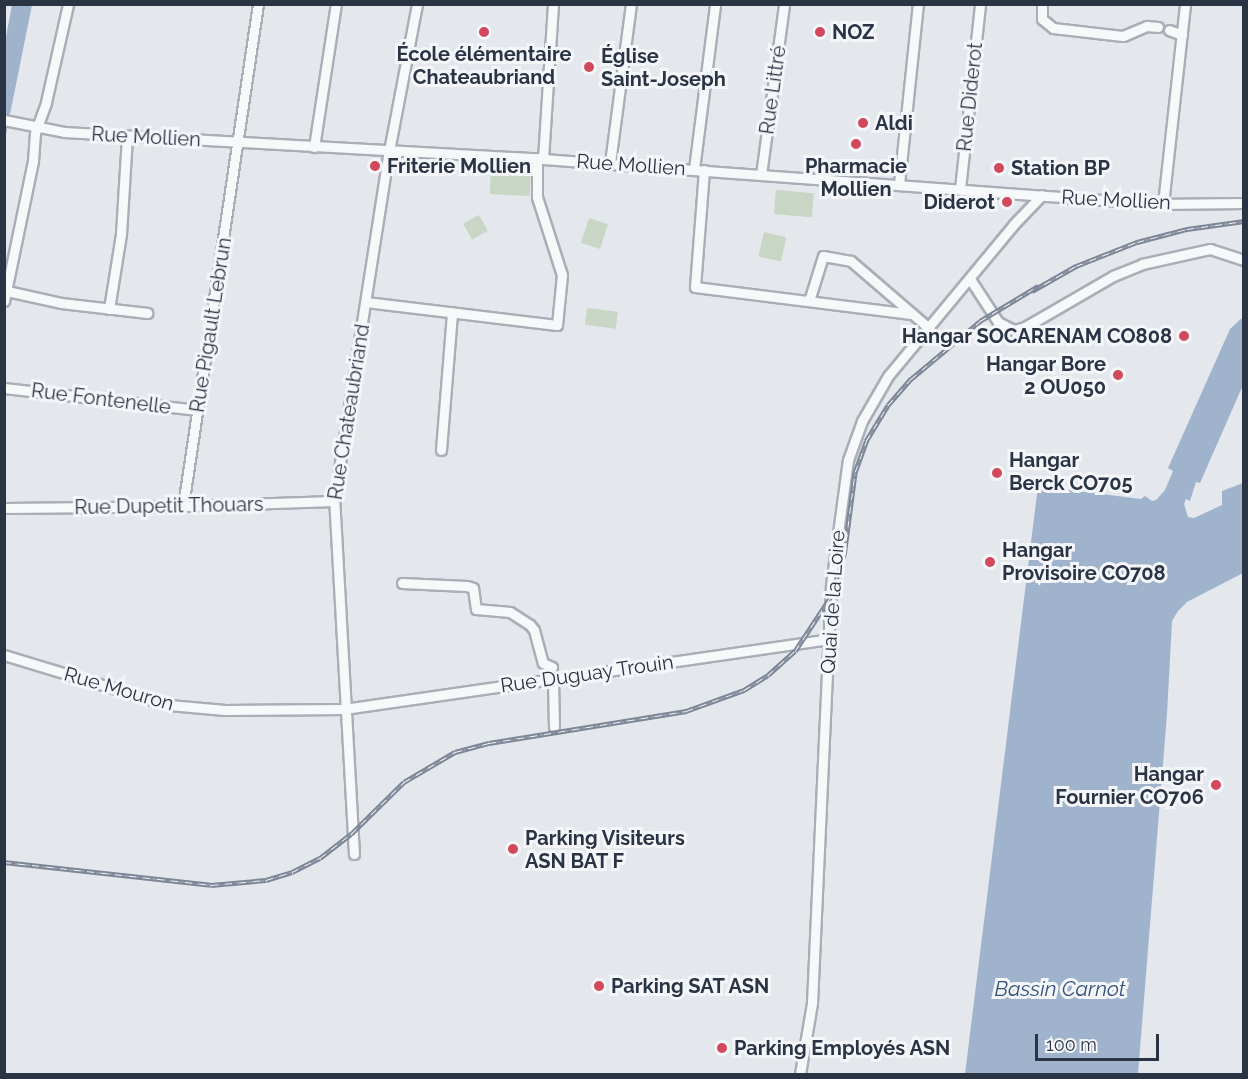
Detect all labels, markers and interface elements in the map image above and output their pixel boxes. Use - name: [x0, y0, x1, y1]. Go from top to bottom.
- place label: NOZ: [832, 20, 875, 44]
- marker: École élémentaire Chateaubriand: [477, 25, 491, 39]
- marker: NOZ: [813, 25, 827, 39]
- street label: Rue Diderot: [952, 41, 988, 153]
- place label: École élémentaire Chateaubriand: [396, 42, 572, 89]
- place label: Église Saint-Joseph: [601, 44, 726, 91]
- street label: Rue Littré: [755, 44, 791, 136]
- marker: Église Saint-Joseph: [582, 60, 596, 74]
- place label: Aldi: [875, 111, 913, 135]
- marker: Aldi: [856, 116, 870, 130]
- street label: Rue Mollien: [91, 122, 201, 152]
- marker: Pharmacie Mollien: [849, 137, 863, 151]
- street label: Rue Mollien: [576, 149, 686, 181]
- place label: Friterie Mollien: [387, 154, 531, 178]
- place label: Pharmacie Mollien: [805, 154, 907, 201]
- place label: Station BP: [1011, 156, 1110, 180]
- marker: Friterie Mollien: [368, 159, 382, 173]
- marker: Station BP: [992, 161, 1006, 175]
- street label: Rue Mollien: [1061, 185, 1171, 215]
- place label: Diderot: [923, 190, 995, 214]
- marker: Diderot: [1000, 195, 1014, 209]
- street label: Rue Pigault Lebrun: [185, 236, 237, 414]
- street label: Rue Chateaubriand: [323, 322, 375, 502]
- place label: Hangar SOCARENAM CO808: [901, 324, 1172, 348]
- marker: Hangar SOCARENAM CO808: [1177, 329, 1191, 343]
- place label: Hangar Bore 2 OU050: [986, 352, 1106, 399]
- marker: Hangar Bore 2 OU050: [1111, 368, 1125, 382]
- street label: Rue Fontenelle: [30, 379, 172, 419]
- place label: Hangar Berck CO705: [1009, 449, 1133, 496]
- marker: Hangar Berck CO705: [990, 466, 1004, 480]
- street label: Rue Dupetit Thouars: [74, 492, 264, 520]
- street label: Quai de la Loire: [816, 529, 850, 675]
- place label: Hangar Provisoire CO708: [1002, 538, 1166, 585]
- marker: Hangar Provisoire CO708: [983, 555, 997, 569]
- street label: Rue Duguay Trouin: [498, 650, 676, 698]
- street label: Rue Mouron: [61, 662, 177, 716]
- place label: Hangar Fournier CO706: [1055, 762, 1204, 809]
- marker: Hangar Fournier CO706: [1209, 778, 1223, 792]
- place label: Parking Visiteurs ASN BAT F: [525, 826, 685, 873]
- marker: Parking Visiteurs ASN BAT F: [506, 842, 520, 856]
- place label: Parking SAT ASN: [611, 974, 770, 998]
- water label: Bassin Carnot: [995, 976, 1125, 1002]
- marker: Parking SAT ASN: [592, 979, 606, 993]
- scale bar: [1038, 1022, 1162, 1060]
- text: 100 m: [1046, 1034, 1097, 1055]
- place label: Parking Employés ASN: [734, 1036, 951, 1060]
- marker: Parking Employés ASN: [715, 1041, 729, 1055]

